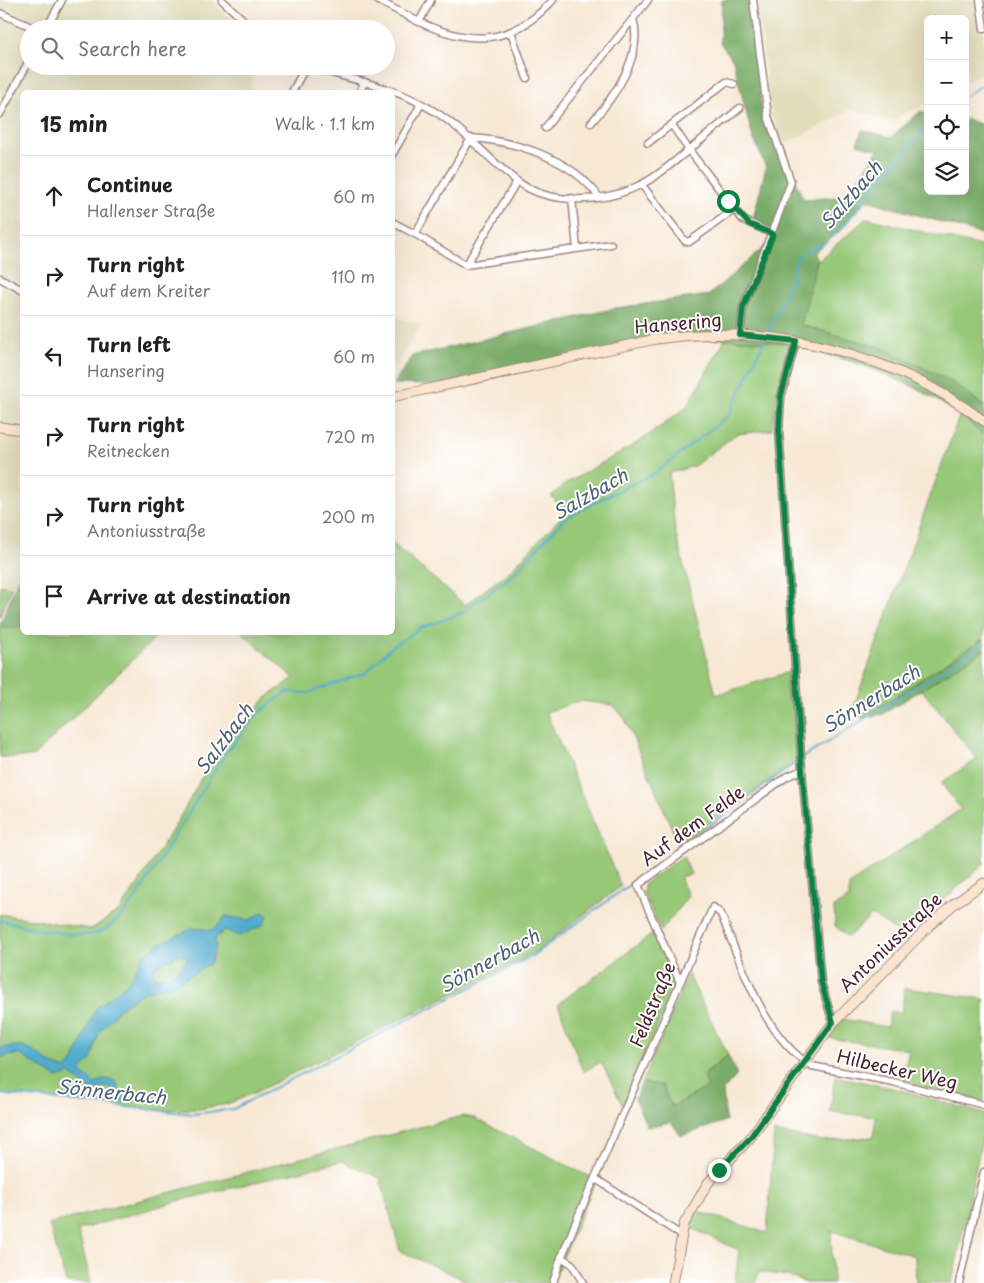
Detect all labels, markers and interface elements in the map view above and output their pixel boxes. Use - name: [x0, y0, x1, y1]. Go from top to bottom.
- map controls: [924, 15, 969, 195]
- button: +: [924, 15, 969, 60]
- search box: [20, 20, 395, 75]
- icon: search: [38, 34, 66, 62]
- text: Search here: [78, 34, 187, 62]
- button: −: [924, 60, 969, 105]
- button: locate: [924, 105, 969, 150]
- text: 15 min: [40, 107, 108, 139]
- text: Walk · 1.1 km: [275, 111, 375, 135]
- button: layers: [924, 150, 969, 195]
- water label: Salzbach: [813, 153, 888, 235]
- text: Continue: [87, 170, 173, 198]
- icon: ahead: [40, 182, 68, 210]
- text: 60 m: [333, 184, 375, 208]
- route start: [717, 190, 740, 213]
- text: Hallenser Straße: [87, 198, 215, 222]
- text: Turn right: [87, 250, 185, 278]
- icon: right: [40, 262, 68, 290]
- text: 110 m: [332, 264, 375, 288]
- text: Auf dem Kreiter: [87, 278, 210, 302]
- street label: Hansering: [633, 305, 723, 340]
- text: Turn left: [87, 330, 171, 358]
- icon: left: [40, 342, 68, 370]
- text: 60 m: [333, 344, 375, 368]
- text: Hansering: [87, 358, 165, 382]
- text: Turn right: [87, 410, 185, 438]
- icon: right: [40, 422, 68, 450]
- text: 720 m: [325, 424, 375, 448]
- text: Reitnecken: [87, 438, 170, 462]
- water label: Salzbach: [547, 460, 633, 526]
- text: Turn right: [87, 490, 185, 518]
- icon: right: [40, 502, 68, 530]
- text: 200 m: [322, 504, 375, 528]
- text: Antoniusstraße: [87, 518, 206, 542]
- icon: arrive: [40, 582, 68, 610]
- text: Arrive at destination: [87, 582, 291, 610]
- water label: Sönnerbach: [816, 657, 925, 739]
- water label: Salzbach: [187, 696, 260, 780]
- street label: Auf dem Felde: [635, 778, 750, 872]
- street label: Antoniusstraße: [832, 886, 947, 998]
- water label: Sönnerbach: [434, 921, 544, 999]
- street label: Feldstraße: [622, 958, 682, 1051]
- street label: Hilbecker Weg: [834, 1042, 960, 1096]
- water label: Sönnerbach: [55, 1071, 168, 1111]
- route end: [708, 1159, 731, 1182]

